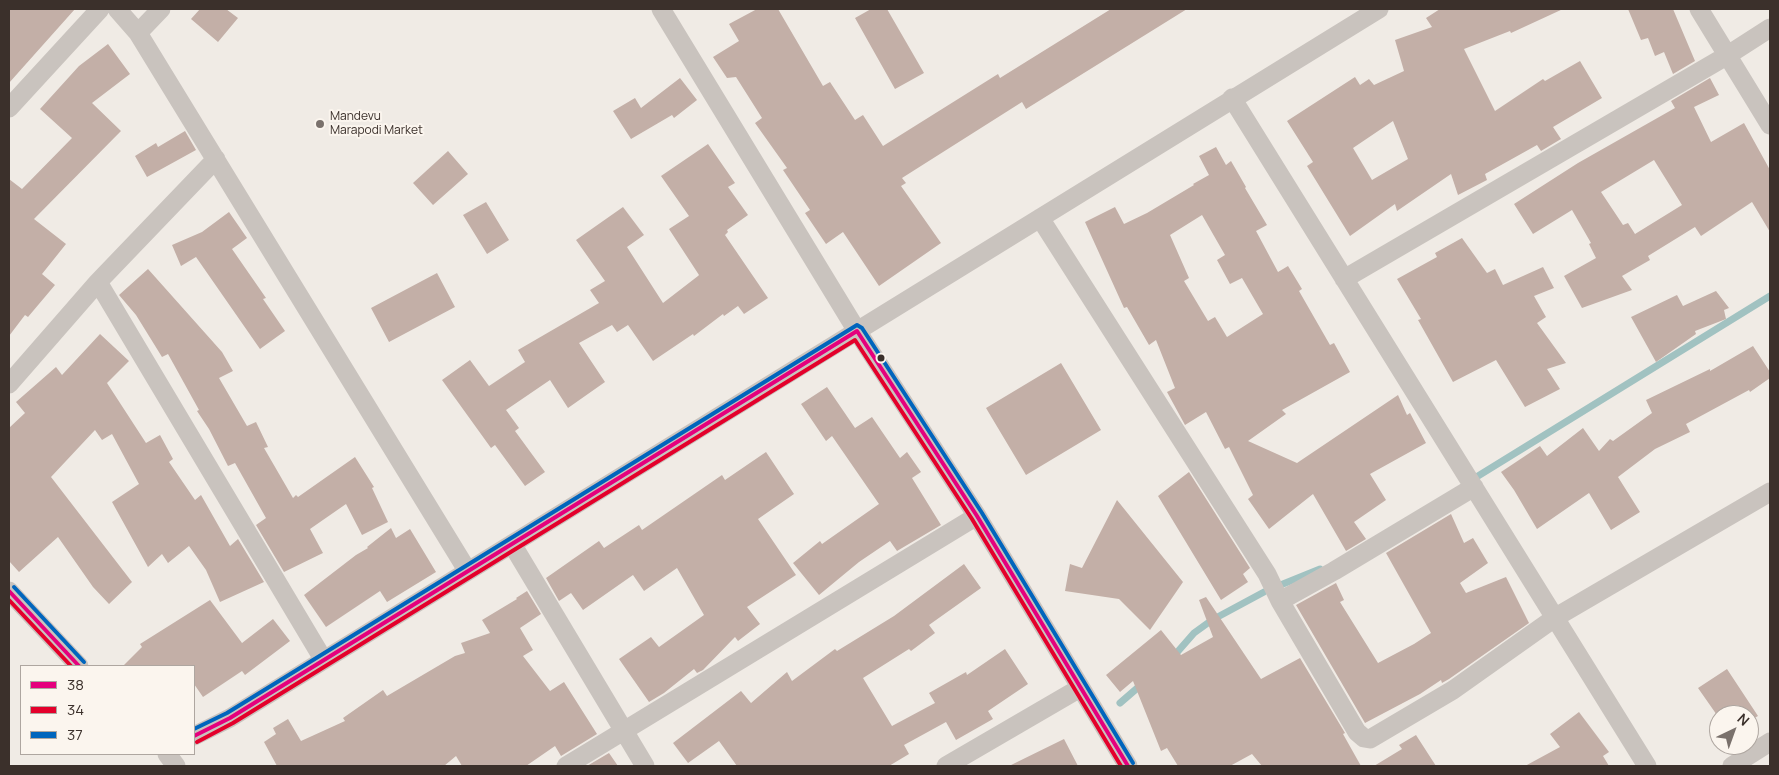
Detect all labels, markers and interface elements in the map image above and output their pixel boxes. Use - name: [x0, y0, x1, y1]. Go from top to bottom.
- place label: Mandevu Marapodi Market: [330, 110, 423, 138]
- marker: Mandevu Marapodi Market: [314, 118, 326, 130]
- unlabelled marker: [876, 353, 886, 363]
- legend: [20, 665, 195, 755]
- text: 38: [67, 674, 84, 695]
- text: 34: [67, 699, 84, 720]
- north arrow: [1709, 705, 1759, 755]
- text: N: [1734, 709, 1754, 730]
- text: 37: [67, 724, 83, 745]

